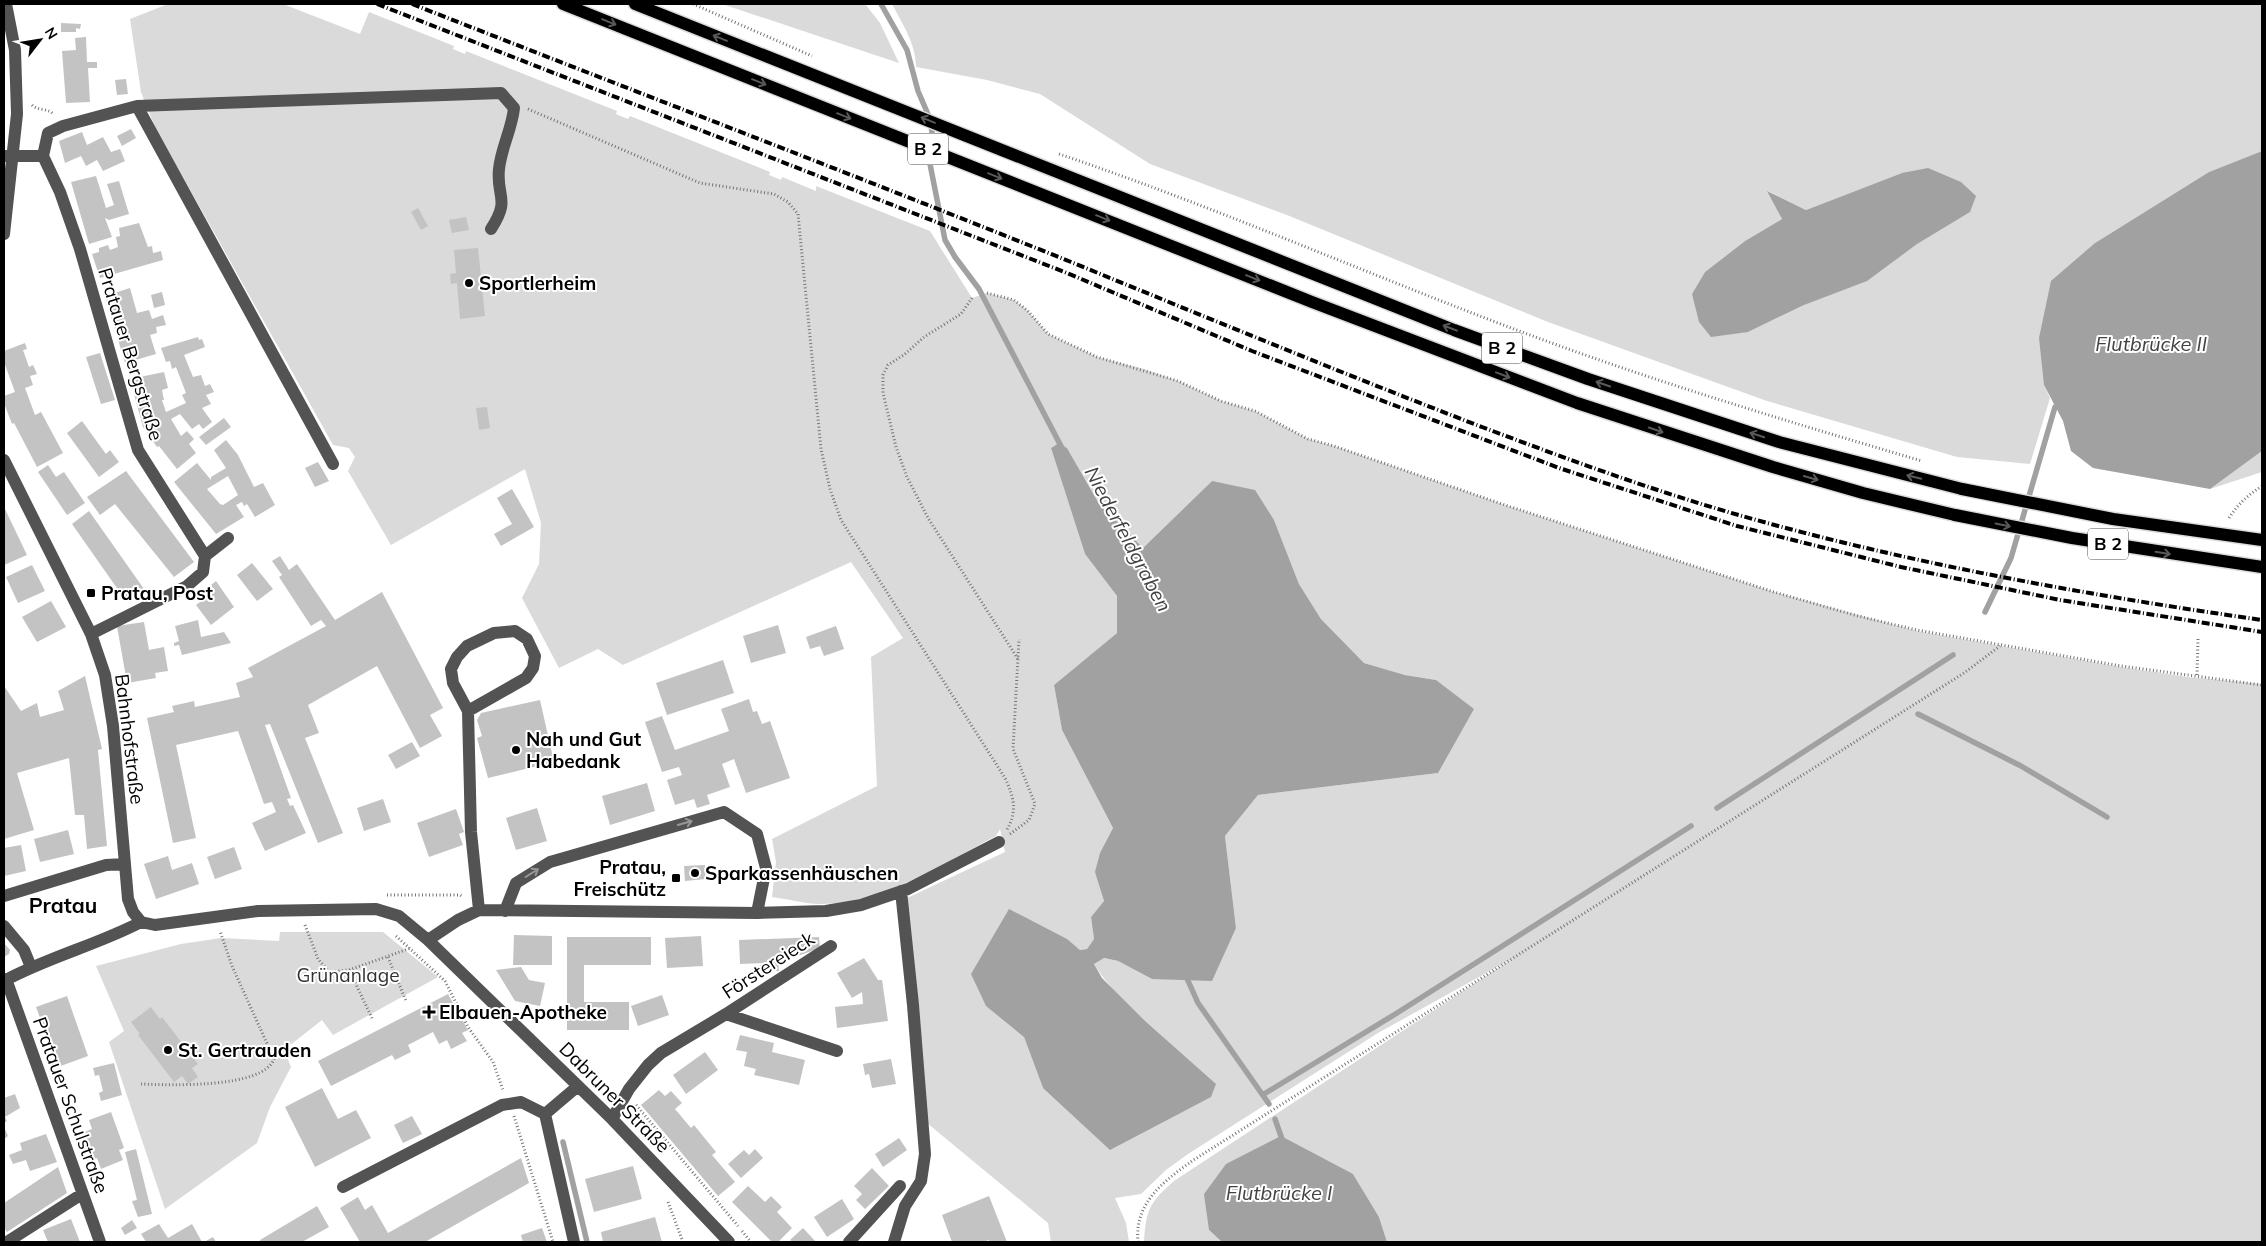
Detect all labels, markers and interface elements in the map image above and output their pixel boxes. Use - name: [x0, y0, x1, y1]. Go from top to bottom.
- north arrow: [15, 15, 65, 65]
- one-way arrow: [600, 18, 616, 27]
- text: N: [41, 24, 62, 42]
- one-way arrow: [712, 32, 727, 41]
- one-way arrow: [751, 78, 767, 87]
- one-way arrow: [836, 112, 851, 121]
- one-way arrow: [921, 115, 936, 124]
- road number: B 2: [908, 134, 948, 164]
- one-way arrow: [988, 172, 1003, 181]
- one-way arrow: [1094, 214, 1110, 223]
- street label: Pratauer Bergstraße: [93, 265, 169, 443]
- place label: Sportlerheim: [479, 271, 596, 295]
- one-way arrow: [1246, 275, 1261, 284]
- marker: Sportlerheim: [463, 277, 475, 289]
- one-way arrow: [1443, 323, 1458, 332]
- water label: Flutbrücke II: [2095, 331, 2207, 356]
- road number: B 2: [1482, 332, 1522, 363]
- one-way arrow: [1495, 371, 1510, 380]
- one-way arrow: [1596, 379, 1611, 388]
- one-way arrow: [1648, 426, 1663, 435]
- one-way arrow: [1750, 429, 1766, 439]
- water label: Niederfeldgraben: [1080, 462, 1177, 616]
- one-way arrow: [1907, 472, 1923, 481]
- one-way arrow: [1803, 474, 1819, 483]
- one-way arrow: [1995, 521, 2011, 530]
- road number: B 2: [2088, 528, 2128, 560]
- one-way arrow: [2155, 549, 2171, 559]
- place label: Pratau, Post: [101, 581, 213, 605]
- marker: Pratau, Post: [85, 587, 97, 599]
- street label: Bahnhofstraße: [110, 672, 150, 806]
- place label: Nah und Gut Habedank: [526, 727, 641, 773]
- marker: Nah und Gut Habedank: [510, 744, 522, 756]
- one-way arrow: [677, 817, 693, 827]
- place label: Pratau, Freischütz: [574, 855, 666, 901]
- place label: Sparkassenhäuschen: [705, 861, 898, 885]
- marker: Sparkassenhäuschen: [689, 867, 701, 879]
- one-way arrow: [524, 868, 538, 878]
- marker: Pratau, Freischütz: [670, 872, 682, 884]
- district label: Pratau: [29, 892, 97, 918]
- street label: Förstereieck: [717, 926, 819, 1004]
- park label: Grünanlage: [296, 963, 400, 987]
- place label: Elbauen-Apotheke: [439, 1000, 607, 1024]
- marker: Elbauen-Apotheke: [423, 1006, 435, 1018]
- street label: Pratauer Schulstraße: [28, 1013, 114, 1197]
- street label: Dabruner Straße: [554, 1036, 676, 1158]
- place label: St. Gertrauden: [178, 1038, 311, 1062]
- marker: St. Gertrauden: [162, 1044, 174, 1056]
- water label: Flutbrücke I: [1226, 1180, 1332, 1205]

